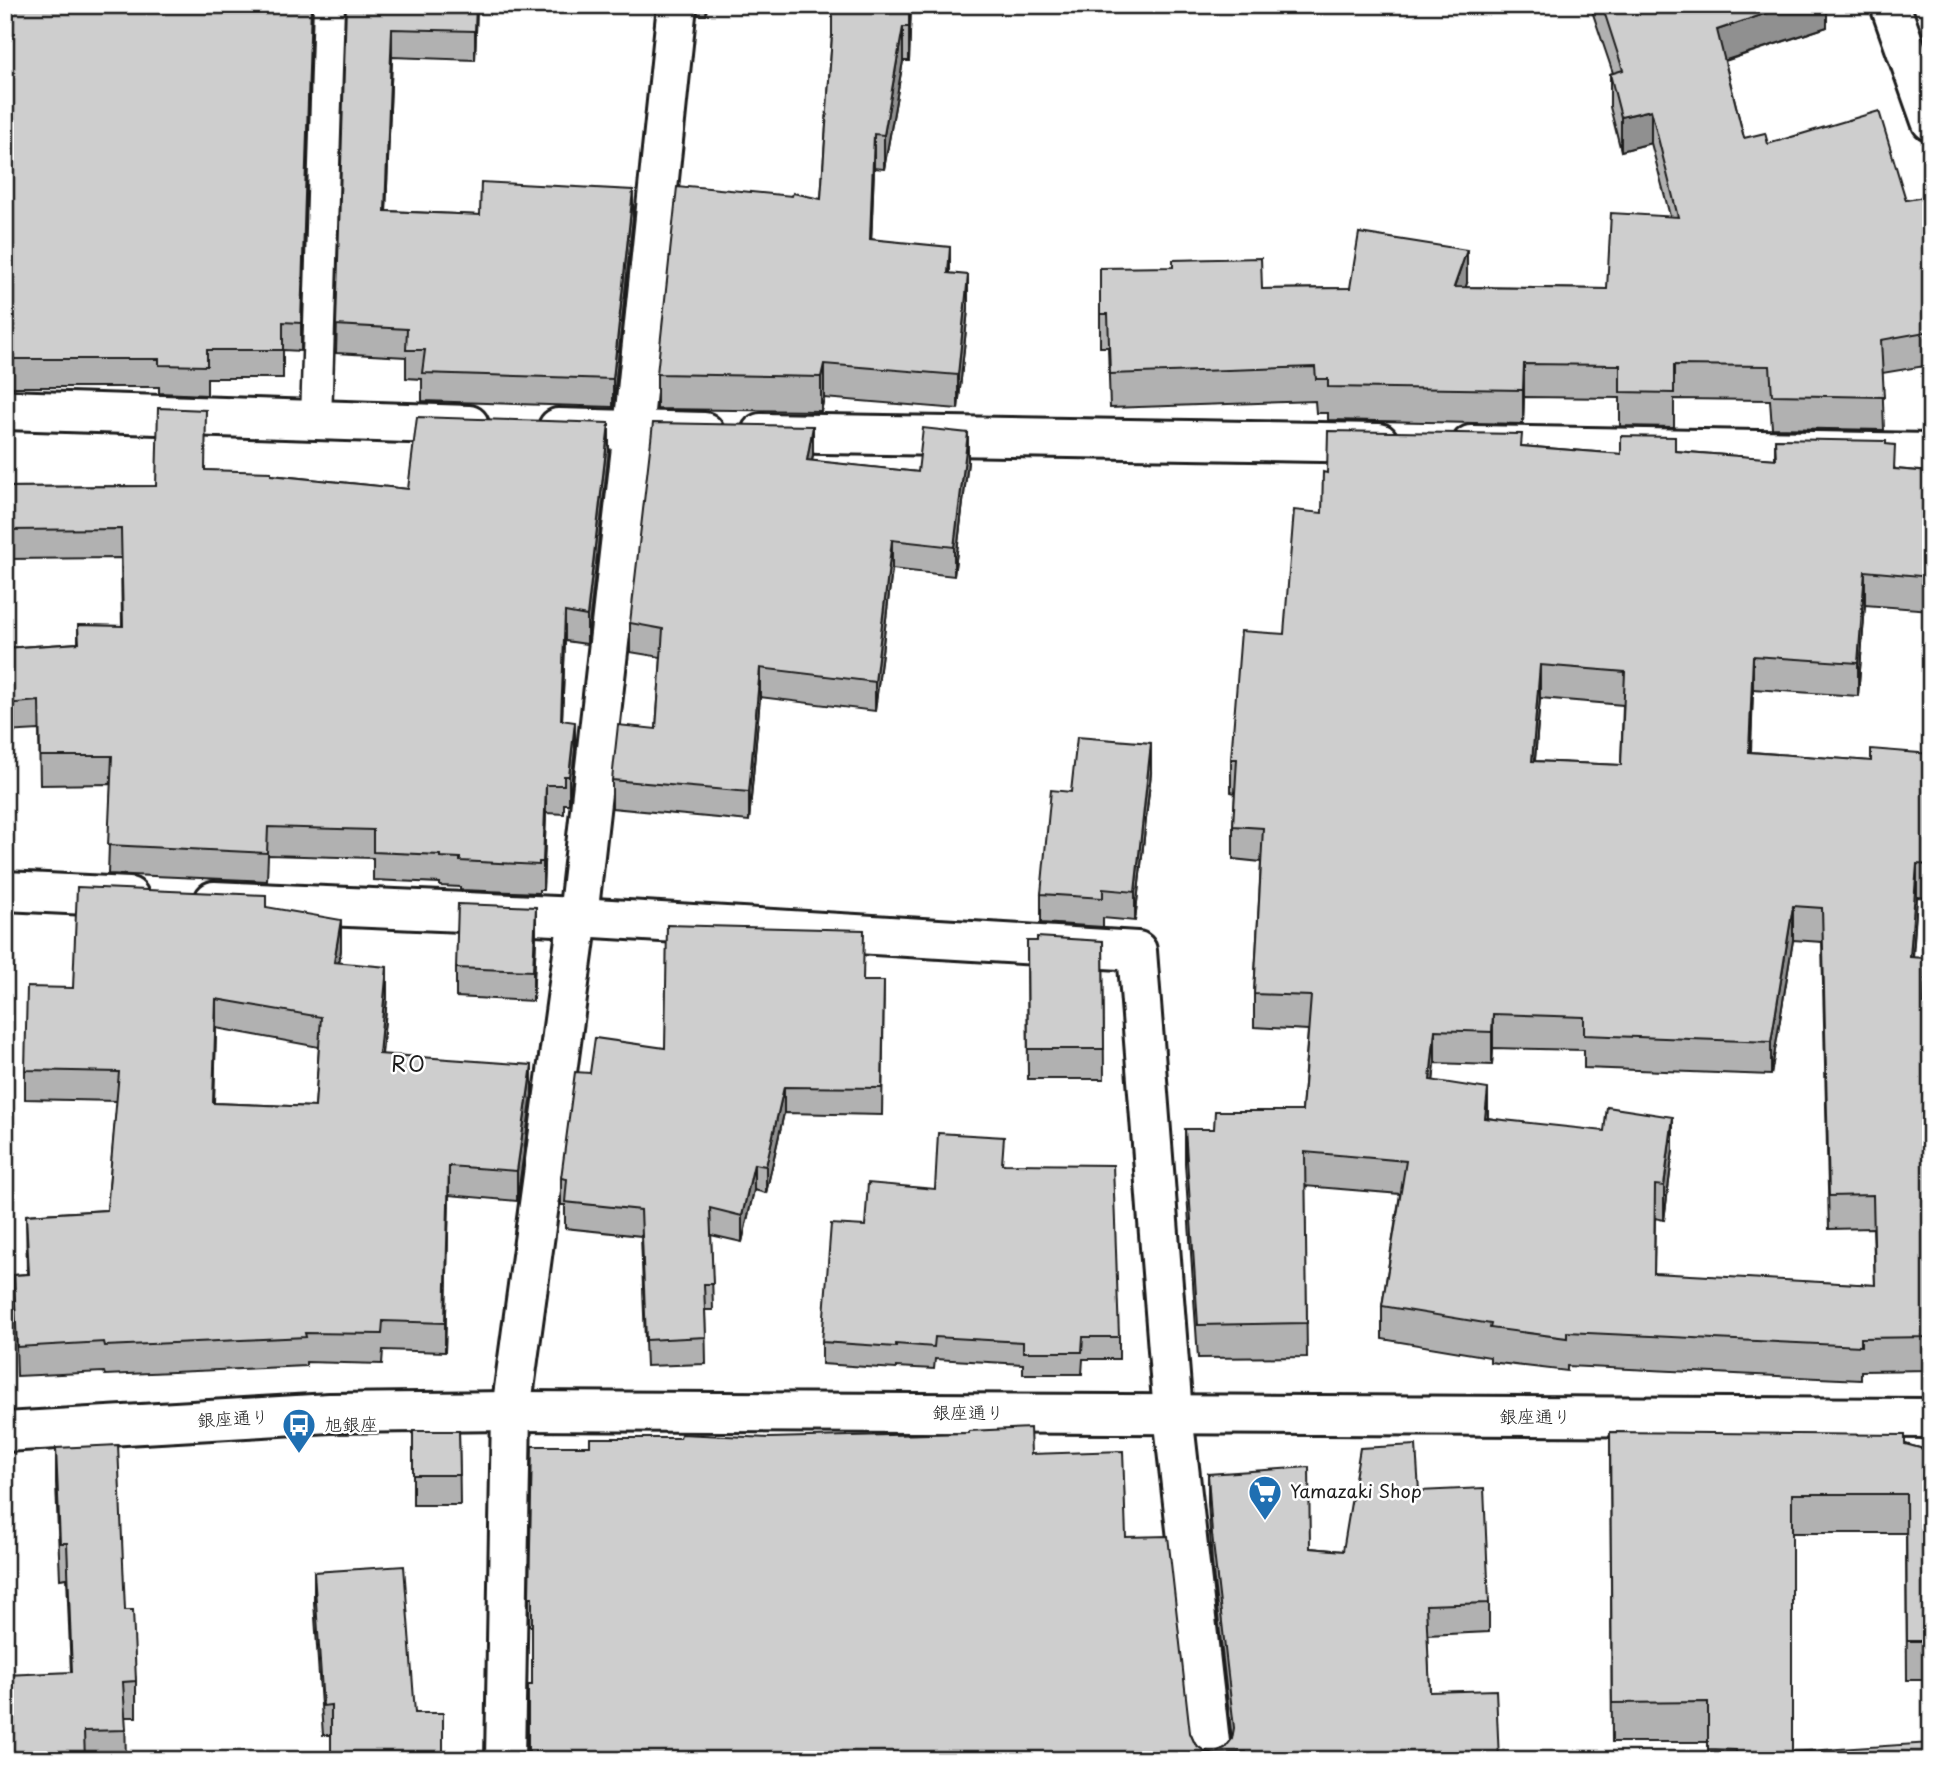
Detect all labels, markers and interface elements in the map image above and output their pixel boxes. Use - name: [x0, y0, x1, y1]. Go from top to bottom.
- district label: RO: [391, 1047, 427, 1079]
- street label: 銀座通り: [932, 1398, 1004, 1425]
- street label: 銀座通り: [196, 1402, 270, 1433]
- street label: 銀座通り: [1499, 1402, 1571, 1429]
- bus stop icon: 旭銀座: [280, 1406, 318, 1455]
- place label: 旭銀座: [324, 1410, 378, 1437]
- supermarket icon: Yamazaki Shop: [1246, 1473, 1284, 1522]
- place label: Yamazaki Shop: [1290, 1477, 1422, 1504]

